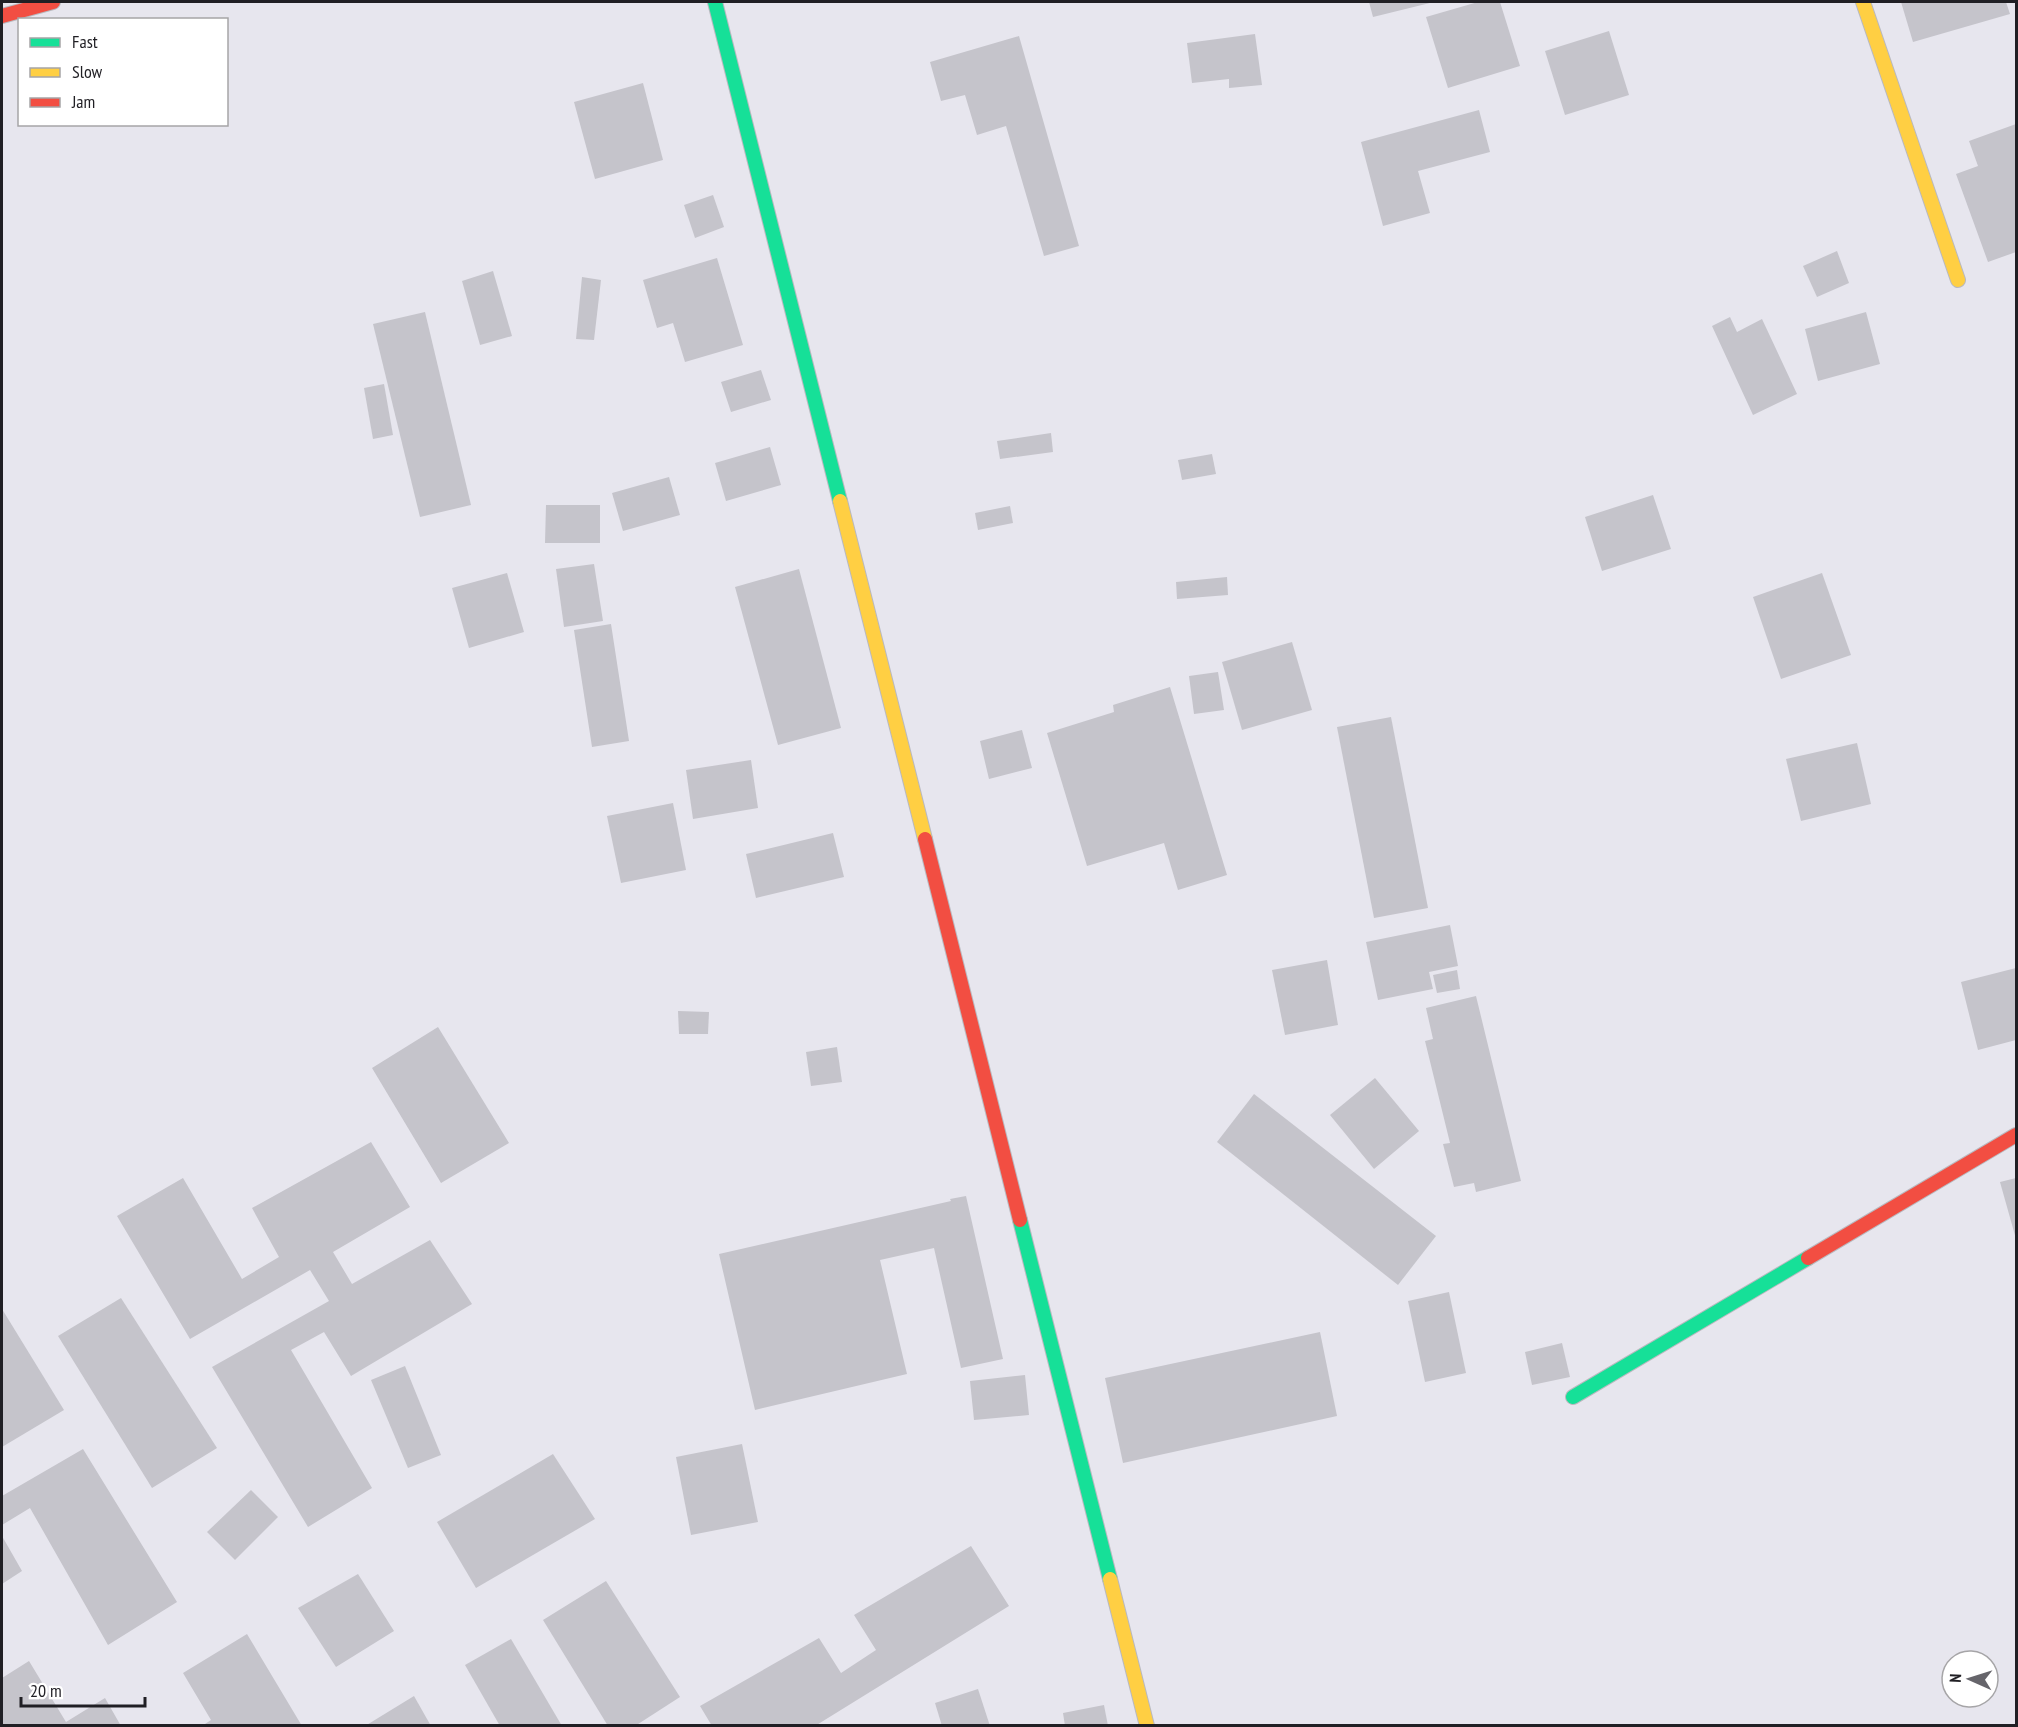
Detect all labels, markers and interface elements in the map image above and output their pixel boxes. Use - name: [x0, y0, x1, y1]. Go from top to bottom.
- legend: [18, 18, 228, 126]
- text: Fast: [72, 30, 98, 53]
- text: Slow: [72, 60, 103, 83]
- text: Jam: [71, 90, 95, 113]
- north arrow: [1940, 1649, 2000, 1709]
- scale bar: [21, 1670, 146, 1708]
- text: N: [1945, 1673, 1965, 1683]
- text: 20 m: [30, 1679, 62, 1702]

